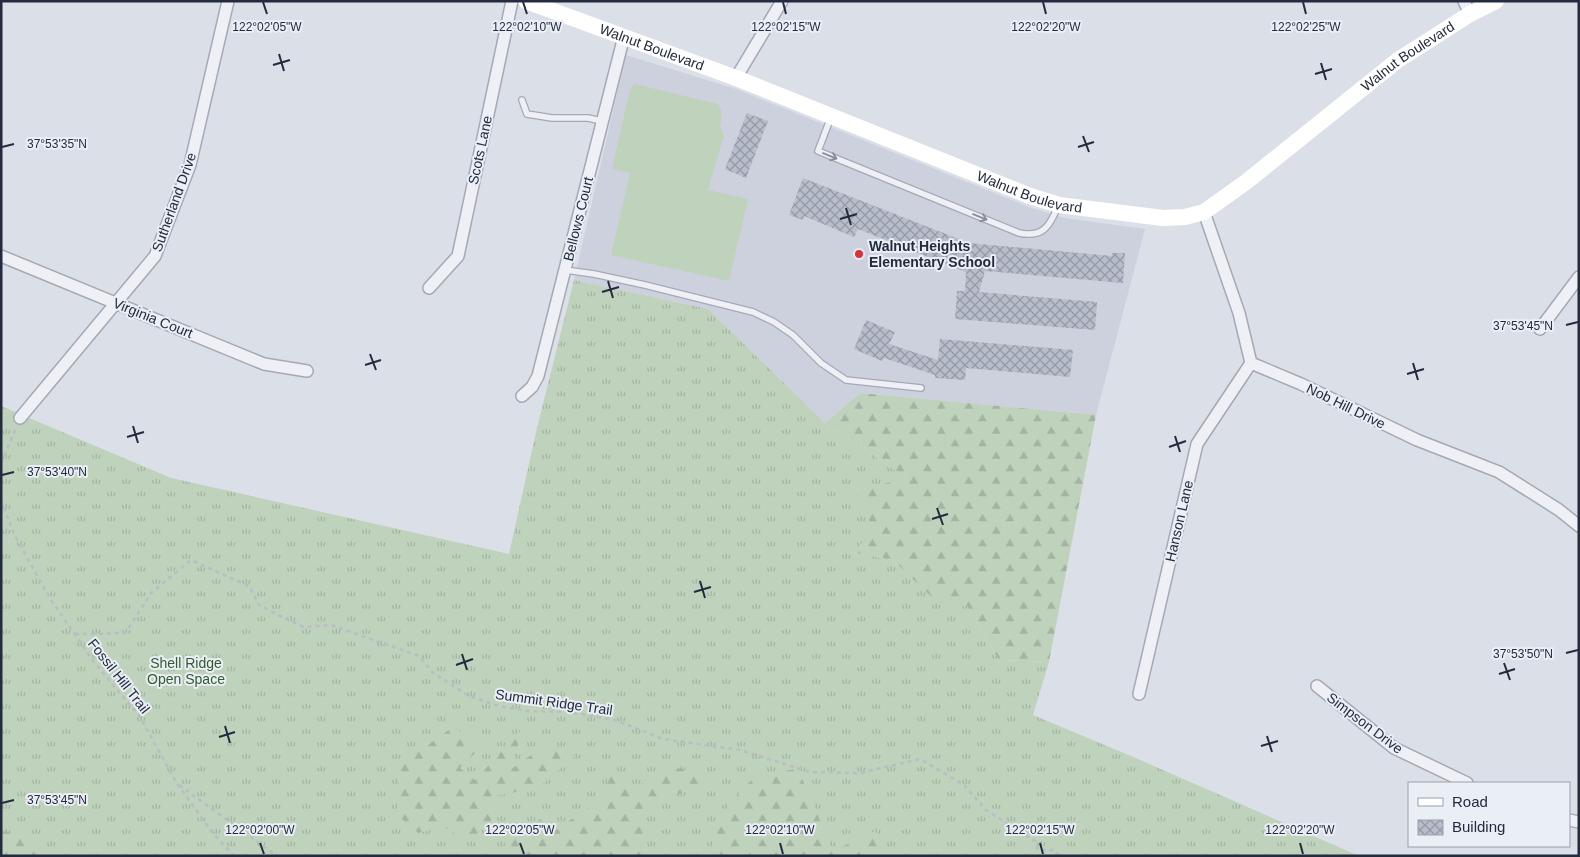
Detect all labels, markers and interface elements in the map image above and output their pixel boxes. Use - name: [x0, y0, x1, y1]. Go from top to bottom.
- street label: Walnut Boulevard: [1358, 18, 1457, 94]
- text: 122°02'05"W: [232, 20, 302, 34]
- text: 122°02'10"W: [492, 20, 562, 34]
- text: 122°02'15"W: [751, 20, 821, 34]
- text: 122°02'20"W: [1011, 20, 1081, 34]
- text: 122°02'25"W: [1271, 20, 1341, 34]
- street label: Walnut Boulevard: [597, 21, 706, 74]
- street label: Scots Lane: [465, 114, 495, 186]
- text: 37°53'35"N: [27, 137, 87, 151]
- street label: Sutherland Drive: [149, 150, 199, 254]
- one-way arrow: [822, 151, 837, 161]
- street label: Walnut Boulevard: [975, 168, 1083, 216]
- street label: Bellows Court: [560, 175, 596, 263]
- one-way arrow: [972, 213, 987, 222]
- place label: Walnut Heights Elementary School: [869, 238, 995, 270]
- marker: Walnut Heights Elementary School: [853, 248, 865, 260]
- street label: Virginia Court: [111, 295, 195, 341]
- text: 37°53'45"N: [1493, 319, 1553, 333]
- street label: Nob Hill Drive: [1304, 380, 1388, 432]
- text: 37°53'40"N: [27, 465, 87, 479]
- street label: Hanson Lane: [1162, 478, 1196, 563]
- street label: Fossil Hill Trail: [85, 636, 153, 716]
- text: 37°53'50"N: [1493, 647, 1553, 661]
- park label: Shell Ridge Open Space: [147, 655, 225, 687]
- street label: Summit Ridge Trail: [494, 686, 614, 718]
- street label: Simpson Drive: [1324, 689, 1406, 757]
- legend: [1408, 782, 1570, 847]
- text: 37°53'45"N: [27, 793, 87, 807]
- text: Road: [1452, 793, 1488, 810]
- text: Building: [1452, 818, 1505, 835]
- text: 122°02'00"W: [225, 823, 295, 837]
- text: 122°02'05"W: [485, 823, 555, 837]
- text: 122°02'10"W: [745, 823, 815, 837]
- text: 122°02'15"W: [1005, 823, 1075, 837]
- text: 122°02'20"W: [1265, 823, 1335, 837]

